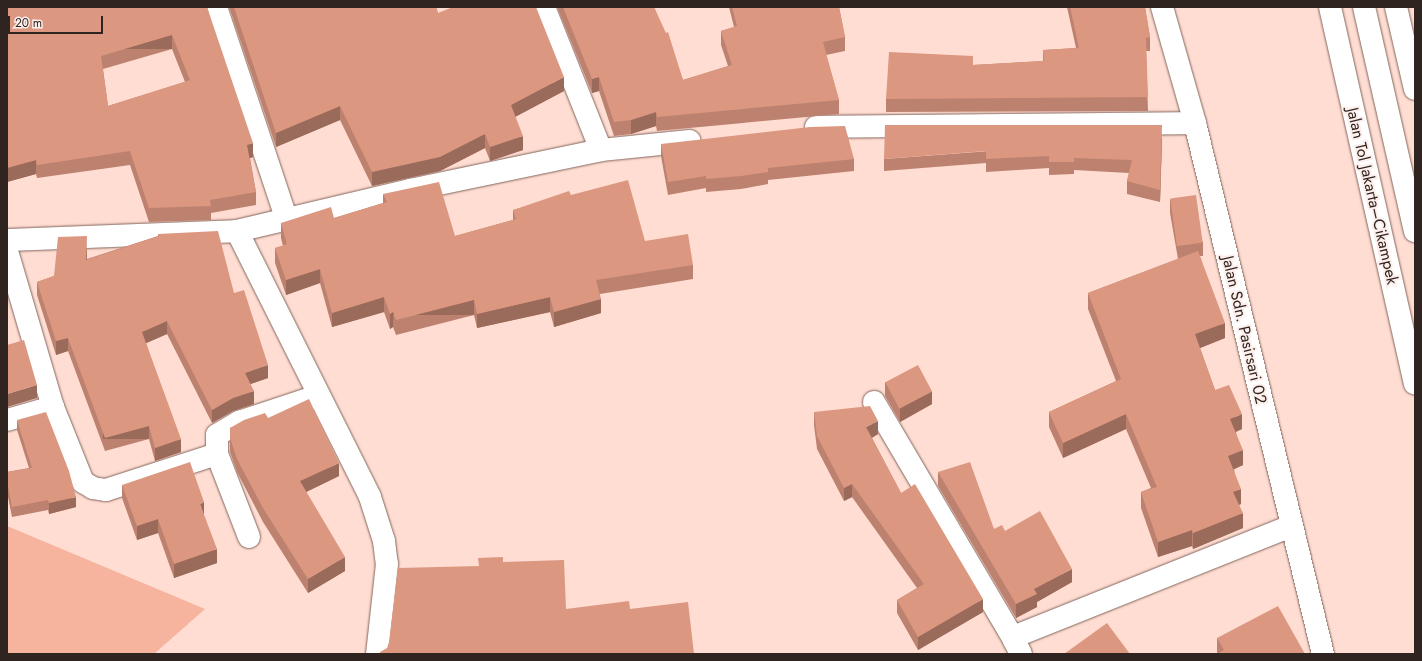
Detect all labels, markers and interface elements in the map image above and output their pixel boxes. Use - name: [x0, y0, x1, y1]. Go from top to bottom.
- scale bar: [10, 8, 105, 34]
- text: 20 m: [15, 14, 42, 32]
- street label: Jalan Tol Jakarta–Cikampek: [1342, 106, 1402, 286]
- street label: Jalan Sdn. Pasirsari 02: [1218, 254, 1270, 406]

